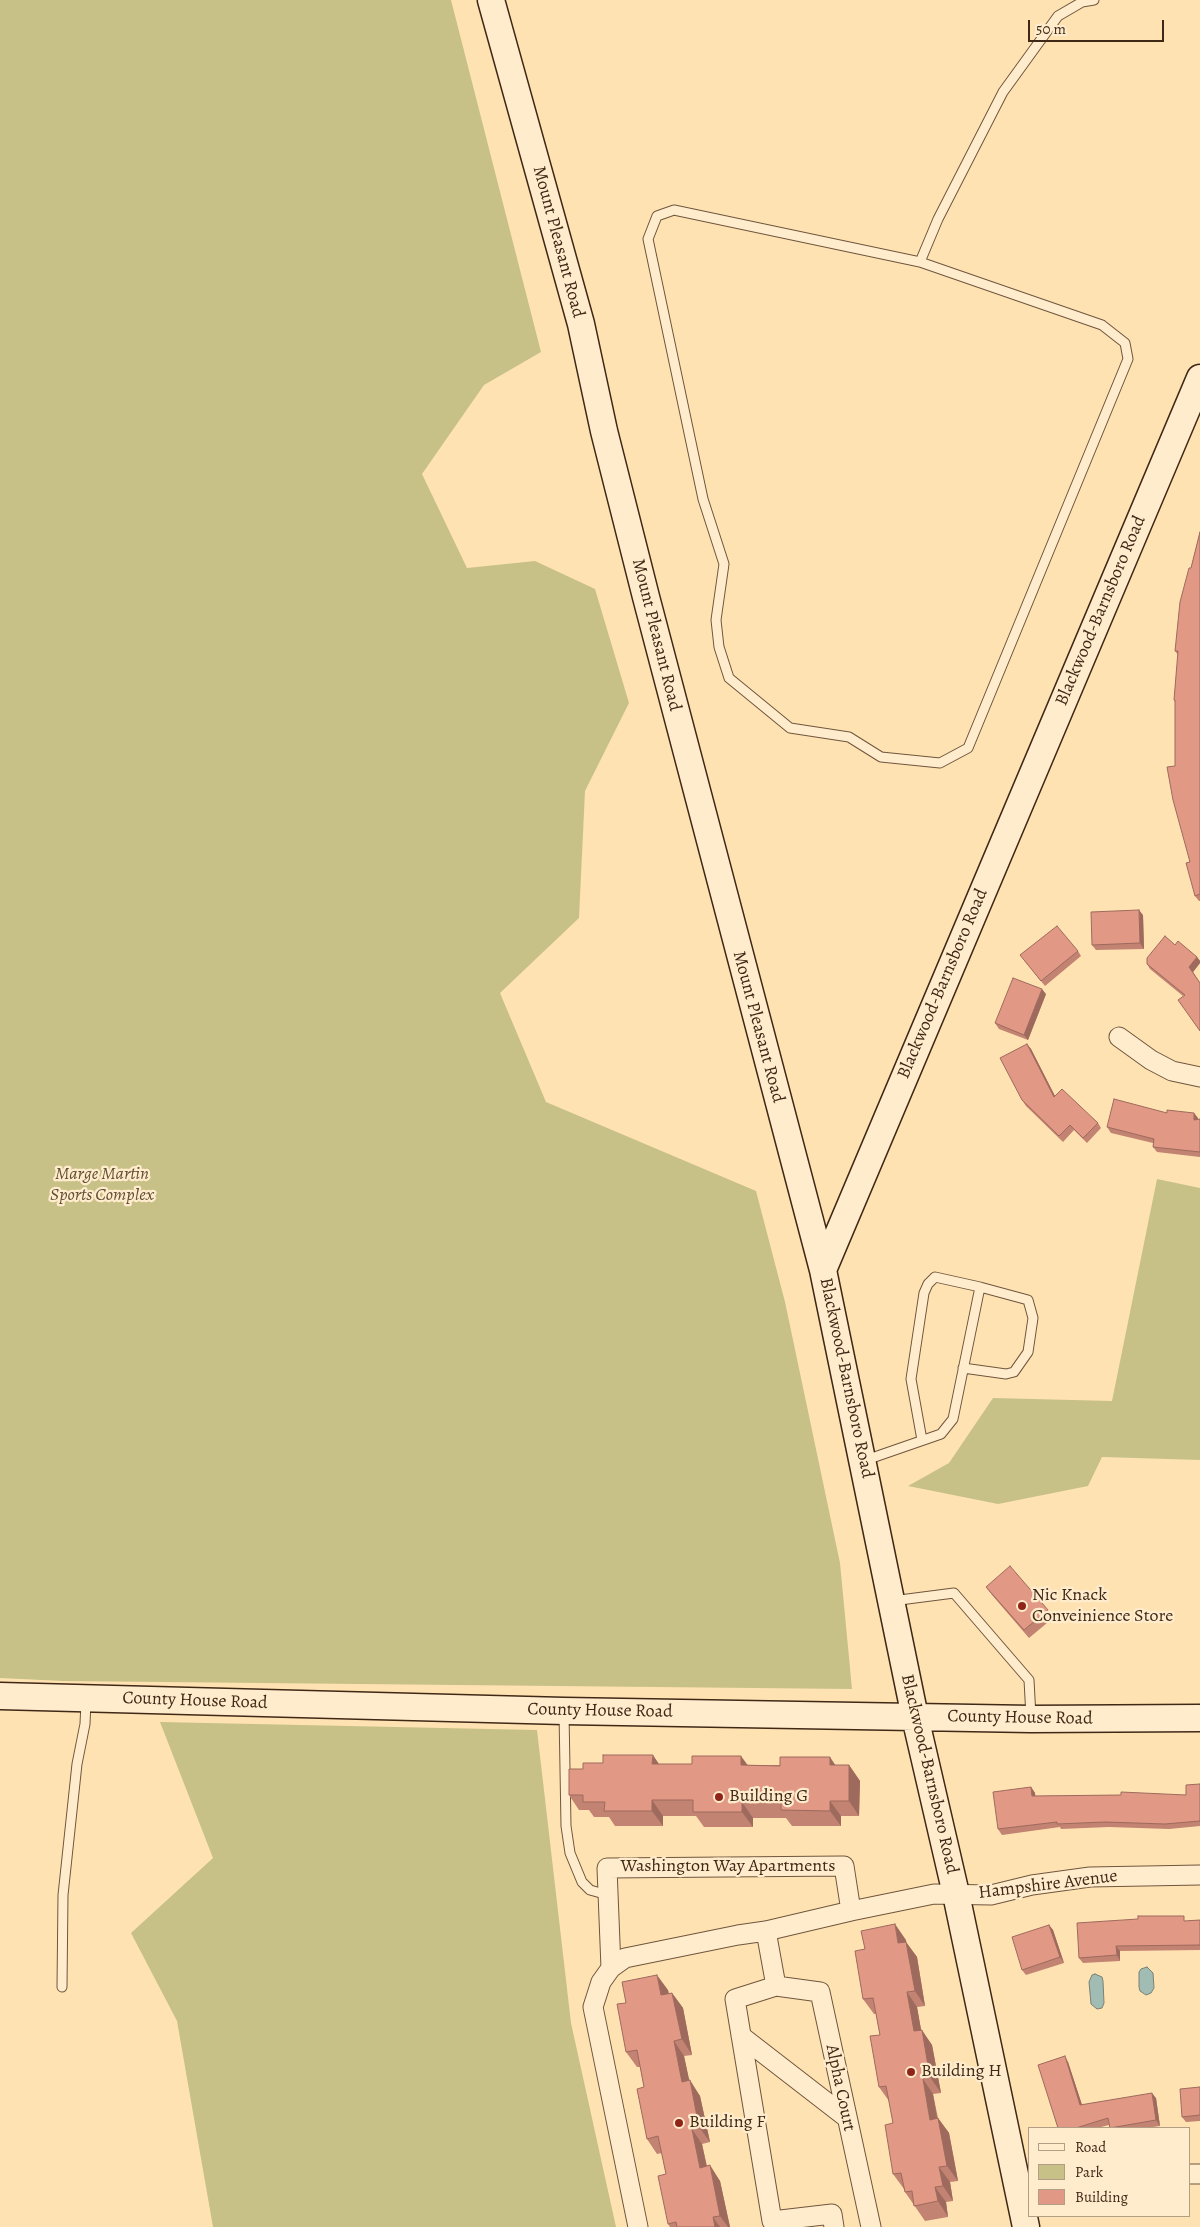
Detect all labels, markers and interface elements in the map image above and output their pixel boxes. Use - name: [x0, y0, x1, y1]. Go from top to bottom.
- scale bar: [1030, 10, 1166, 42]
- text: 50 m: [1036, 19, 1066, 39]
- street label: Mount Pleasant Road: [527, 164, 589, 320]
- street label: Blackwood-Barnsboro Road: [1051, 513, 1151, 709]
- street label: Mount Pleasant Road: [627, 557, 685, 713]
- street label: Blackwood-Barnsboro Road: [893, 886, 993, 1082]
- street label: Mount Pleasant Road: [727, 949, 789, 1105]
- park label: Marge Martin Sports Complex: [50, 1164, 154, 1206]
- street label: Blackwood-Barnsboro Road: [814, 1276, 878, 1480]
- place label: Nic Knack Conveinience Store: [1032, 1585, 1173, 1628]
- marker: Nic Knack Conveinience Store: [1016, 1600, 1028, 1612]
- street label: Blackwood-Barnsboro Road: [895, 1672, 963, 1876]
- street label: County House Road: [122, 1688, 268, 1714]
- street label: County House Road: [527, 1699, 673, 1723]
- street label: County House Road: [947, 1706, 1093, 1730]
- place label: Building G: [729, 1786, 808, 1808]
- marker: Building G: [713, 1791, 725, 1803]
- street label: Washington Way Apartments: [621, 1856, 835, 1878]
- street label: Hampshire Avenue: [977, 1866, 1119, 1904]
- street label: Alpha Court: [820, 2043, 860, 2133]
- place label: Building H: [921, 2061, 1002, 2083]
- marker: Building H: [905, 2066, 917, 2078]
- place label: Building F: [689, 2112, 765, 2134]
- marker: Building F: [673, 2117, 685, 2129]
- legend: [1028, 2127, 1190, 2217]
- text: Road: [1075, 2137, 1106, 2157]
- text: Park: [1075, 2162, 1103, 2182]
- text: Building: [1075, 2187, 1128, 2207]

